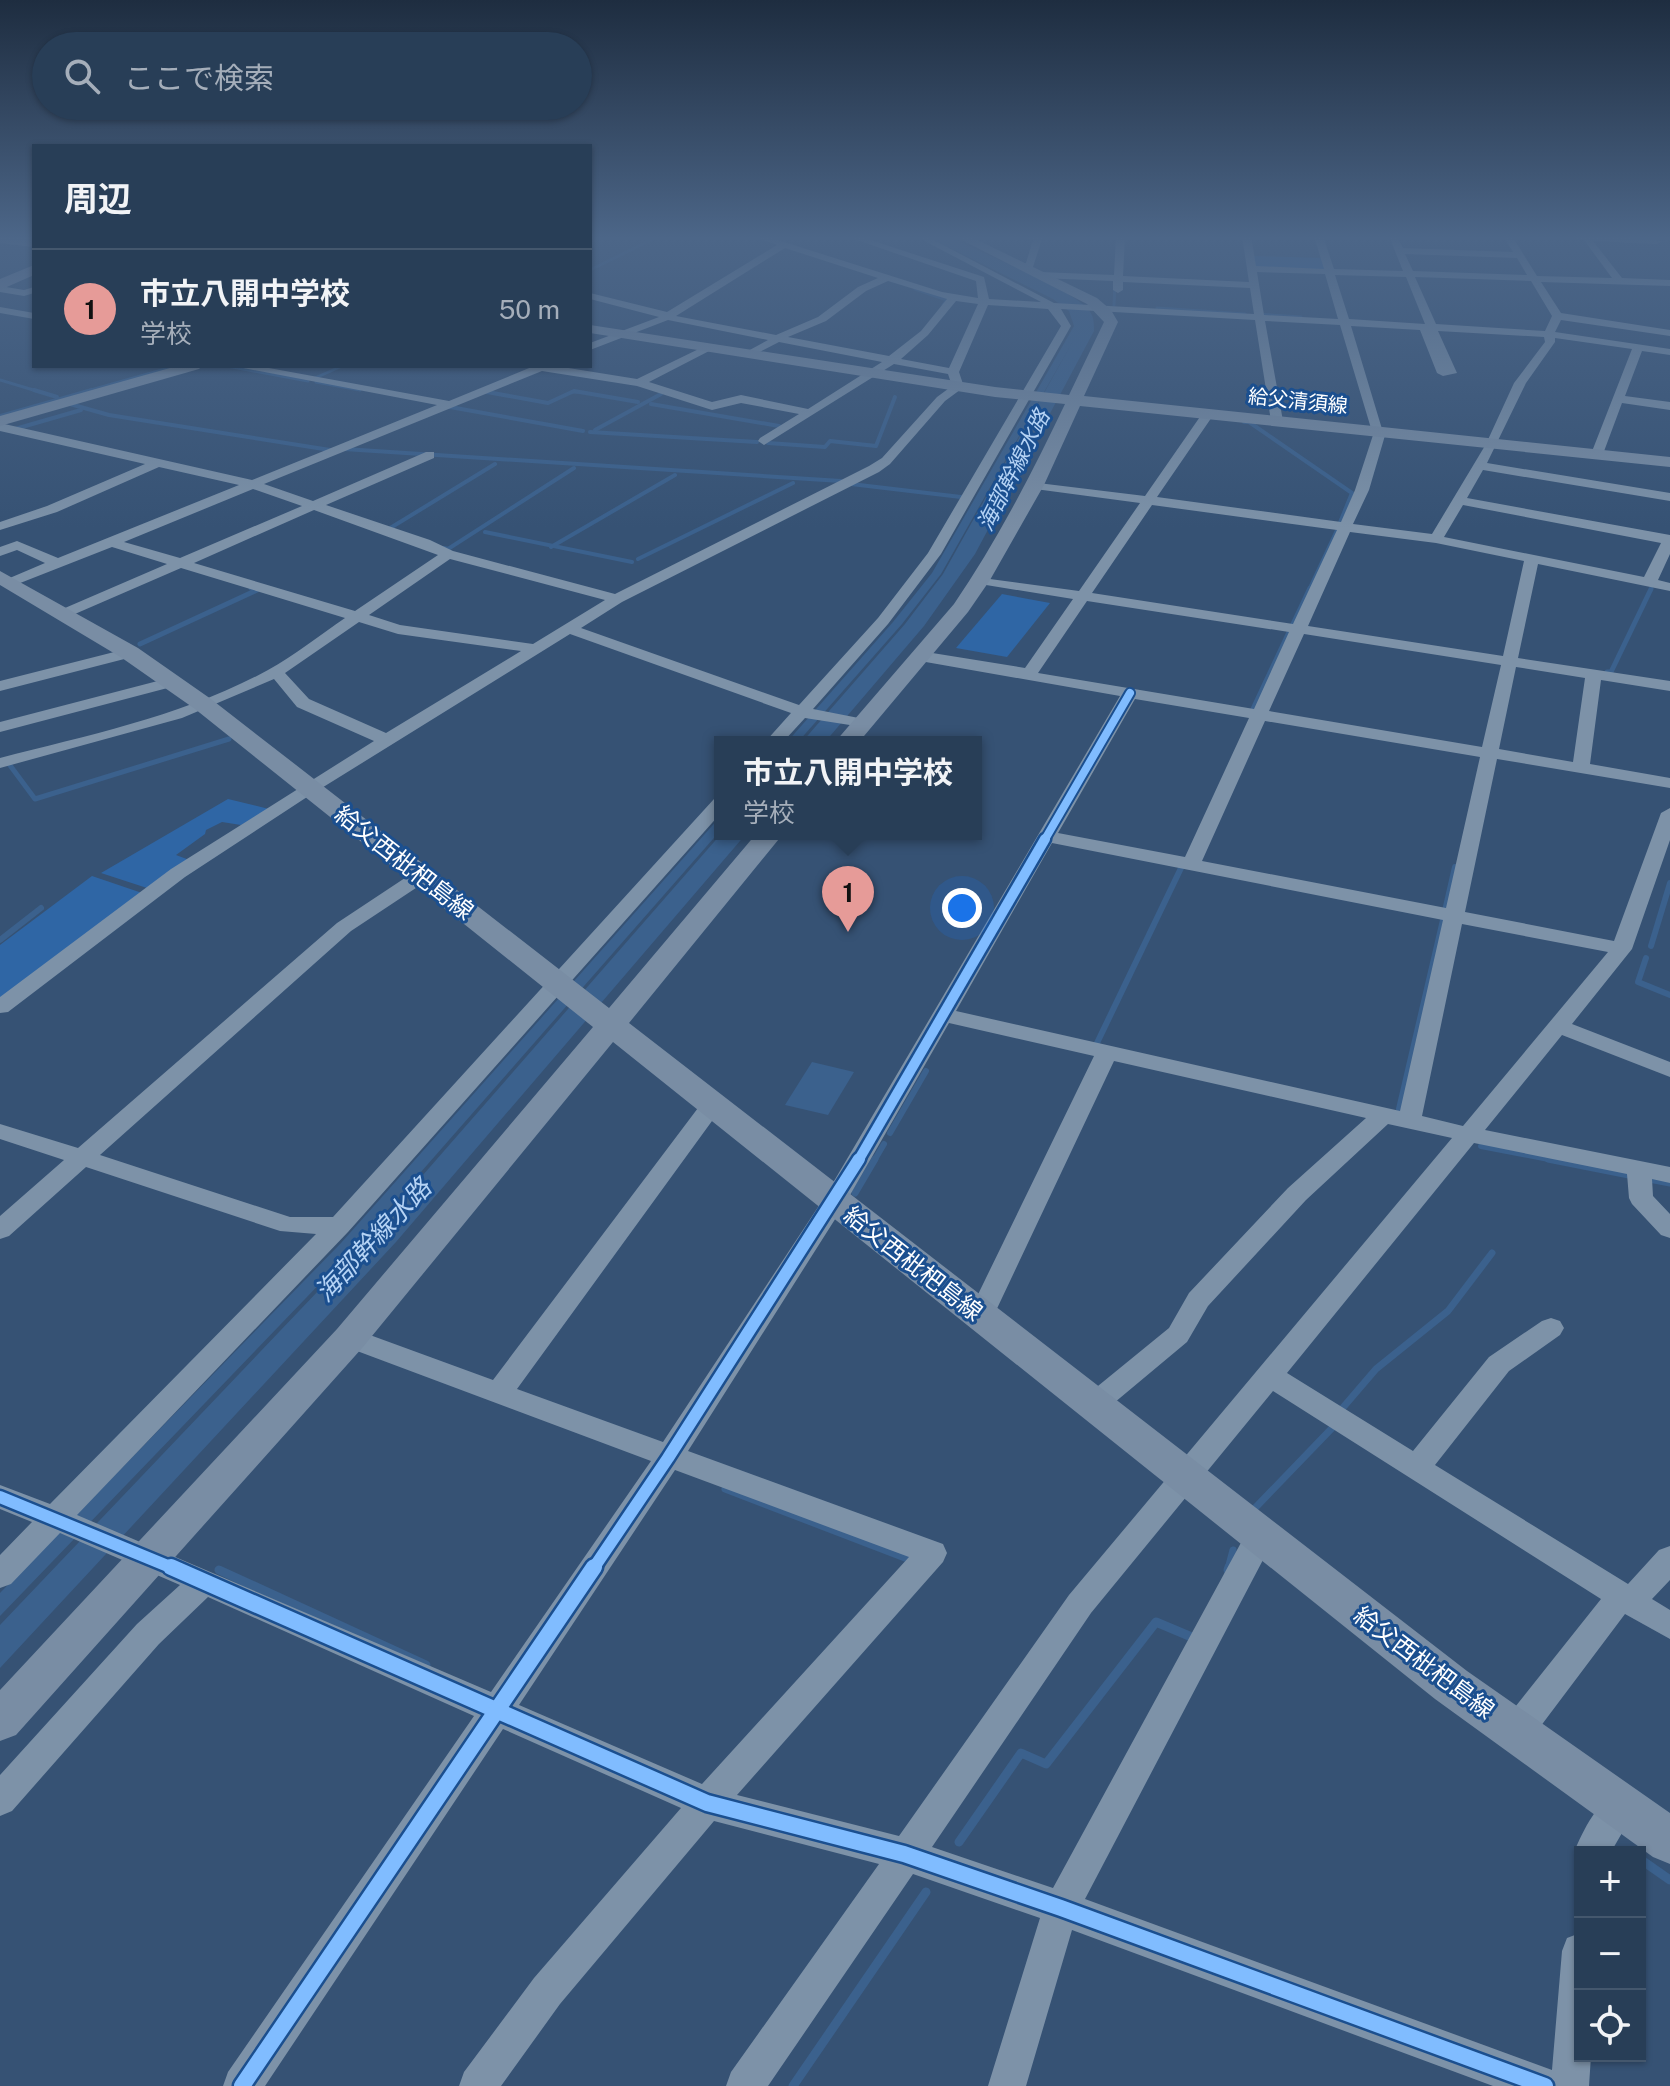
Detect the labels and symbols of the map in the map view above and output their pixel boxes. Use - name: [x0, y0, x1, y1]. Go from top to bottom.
- street label: 給父清須線: [1247, 384, 1349, 418]
- water label: 海部幹線水路: [971, 404, 1055, 535]
- street label: 給父西枇杷島線: [330, 799, 479, 925]
- pin: 1: [822, 866, 874, 932]
- your location: [942, 888, 982, 928]
- water label: 海部幹線水路: [308, 1171, 439, 1307]
- street label: 給父西枇杷島線: [839, 1200, 988, 1326]
- street label: 給父西枇杷島線: [1349, 1600, 1500, 1724]

